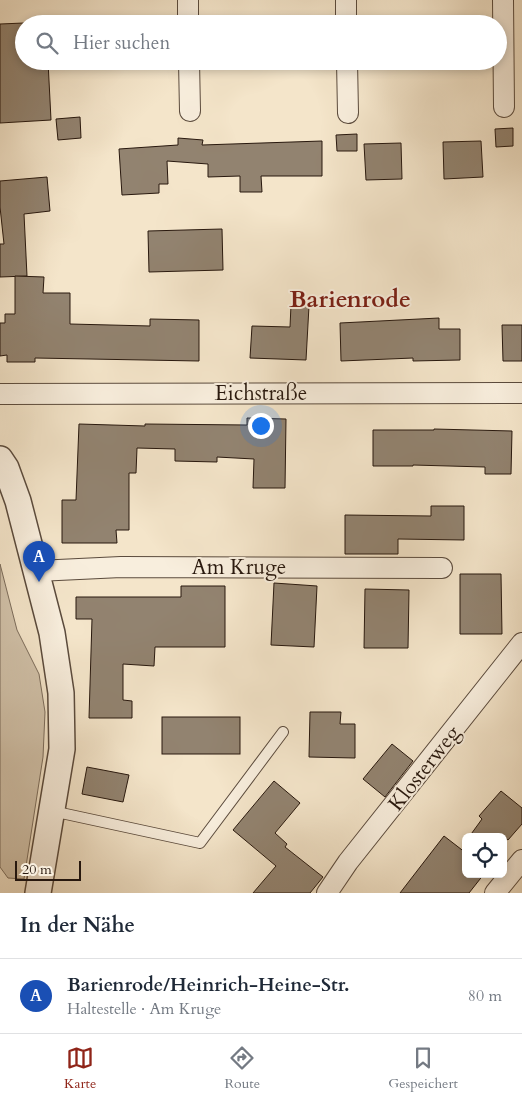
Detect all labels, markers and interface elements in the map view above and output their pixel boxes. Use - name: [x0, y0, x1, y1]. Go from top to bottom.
- search box: [15, 15, 507, 70]
- icon: search: [33, 29, 61, 57]
- text: Hier suchen: [73, 30, 170, 56]
- district label: Barienrode: [289, 283, 411, 316]
- street label: Eichstraße: [215, 379, 307, 408]
- your location: [248, 413, 274, 439]
- pin: A: [23, 541, 55, 582]
- street label: Am Kruge: [192, 553, 286, 582]
- street label: Klosterweg: [382, 719, 467, 817]
- map controls: [462, 833, 507, 878]
- button: locate: [462, 833, 507, 878]
- scale bar: [15, 858, 81, 881]
- text: 20 m: [22, 860, 52, 879]
- text: In der Nähe: [20, 911, 135, 940]
- text: Barienrode/Heinrich-Heine-Str.: [67, 972, 350, 998]
- text: A: [30, 985, 42, 1007]
- text: 80 m: [468, 985, 502, 1007]
- text: Haltestelle · Am Kruge: [67, 998, 221, 1020]
- tab: Karte: [64, 1044, 96, 1093]
- tab: Route: [224, 1044, 260, 1093]
- tab: Gespeichert: [388, 1044, 458, 1093]

